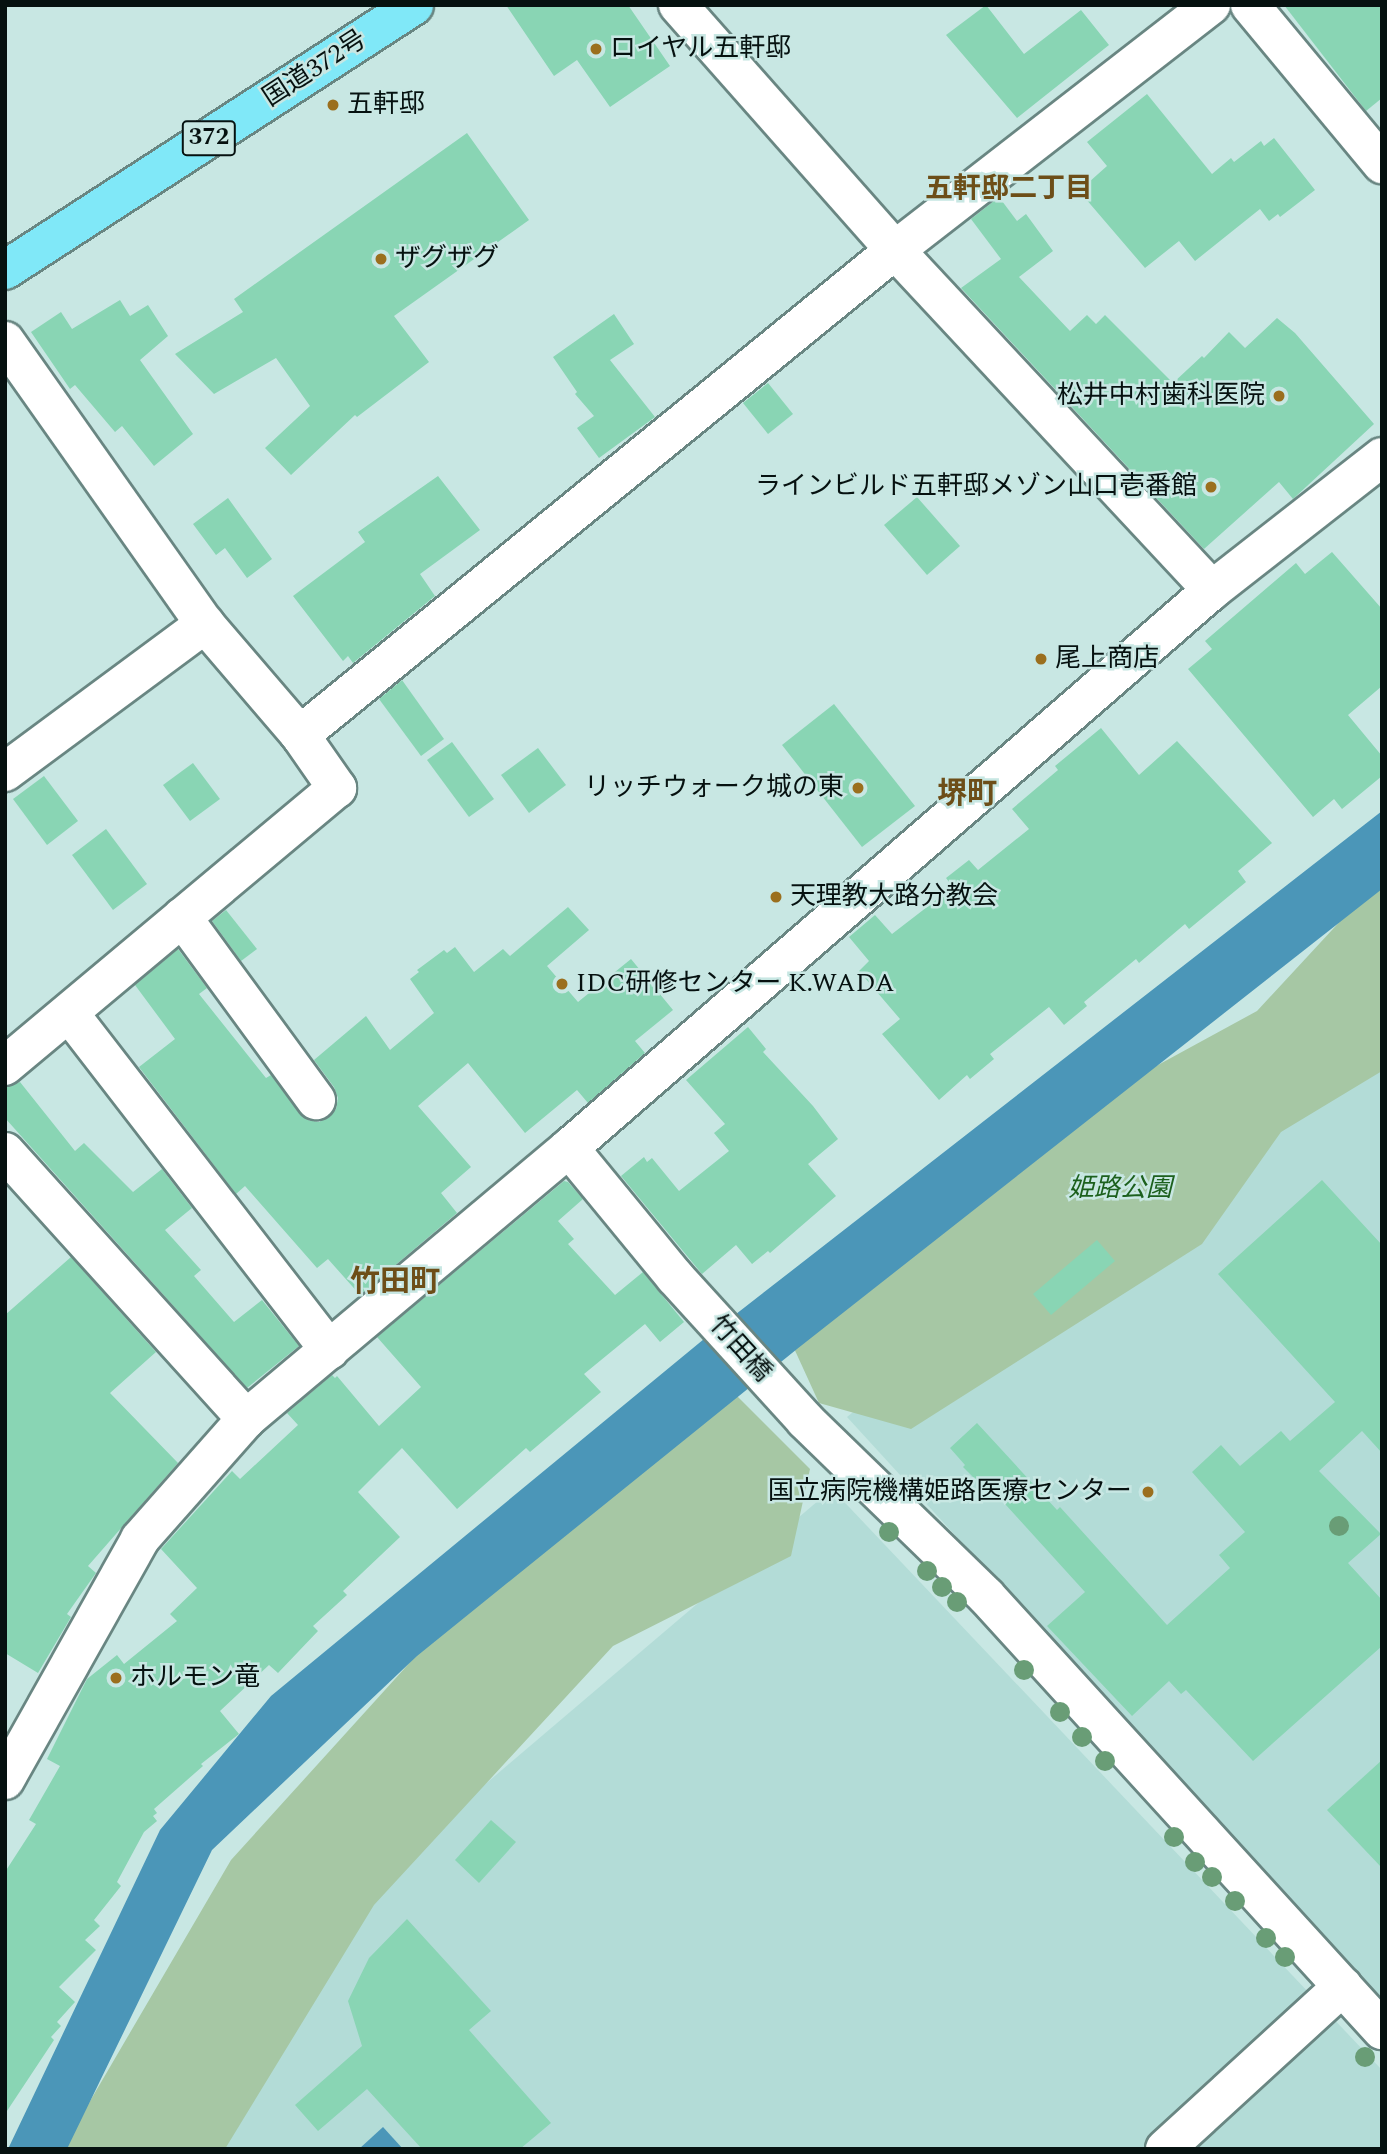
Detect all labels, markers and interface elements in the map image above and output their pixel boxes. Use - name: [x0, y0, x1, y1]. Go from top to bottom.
- street label: 国道372号: [257, 24, 373, 114]
- place label: ロイヤル五軒邸: [610, 33, 792, 65]
- marker: ロイヤル五軒邸: [588, 41, 604, 57]
- place label: 五軒邸: [347, 89, 425, 121]
- marker: 五軒邸: [325, 97, 341, 113]
- road number: 372: [181, 118, 237, 158]
- district label: 五軒邸二丁目: [925, 172, 1093, 206]
- place label: ザグザグ: [395, 243, 499, 275]
- marker: ザグザグ: [373, 251, 389, 267]
- place label: 松井中村歯科医院: [1057, 380, 1265, 412]
- marker: 松井中村歯科医院: [1271, 388, 1287, 404]
- place label: ラインビルド五軒邸メゾン山口壱番館: [755, 471, 1197, 503]
- marker: ラインビルド五軒邸メゾン山口壱番館: [1203, 479, 1219, 495]
- place label: 尾上商店: [1055, 643, 1159, 675]
- marker: 尾上商店: [1033, 651, 1049, 667]
- place label: リッチウォーク城の東: [584, 772, 844, 804]
- district label: 堺町: [937, 776, 997, 812]
- marker: リッチウォーク城の東: [850, 780, 866, 796]
- place label: 天理教大路分教会: [790, 881, 998, 913]
- marker: 天理教大路分教会: [768, 889, 784, 905]
- place label: IDC研修センター K.WADA: [576, 968, 894, 1000]
- marker: IDC研修センター K.WADA: [554, 976, 570, 992]
- park label: 姫路公園: [1068, 1173, 1172, 1205]
- district label: 竹田町: [350, 1264, 440, 1300]
- street label: 竹田橋: [702, 1310, 778, 1388]
- place label: 国立病院機構姫路医療センター: [768, 1476, 1132, 1508]
- marker: 国立病院機構姫路医療センター: [1138, 1482, 1158, 1502]
- place label: ホルモン竜: [130, 1662, 260, 1694]
- marker: ホルモン竜: [108, 1670, 124, 1686]

